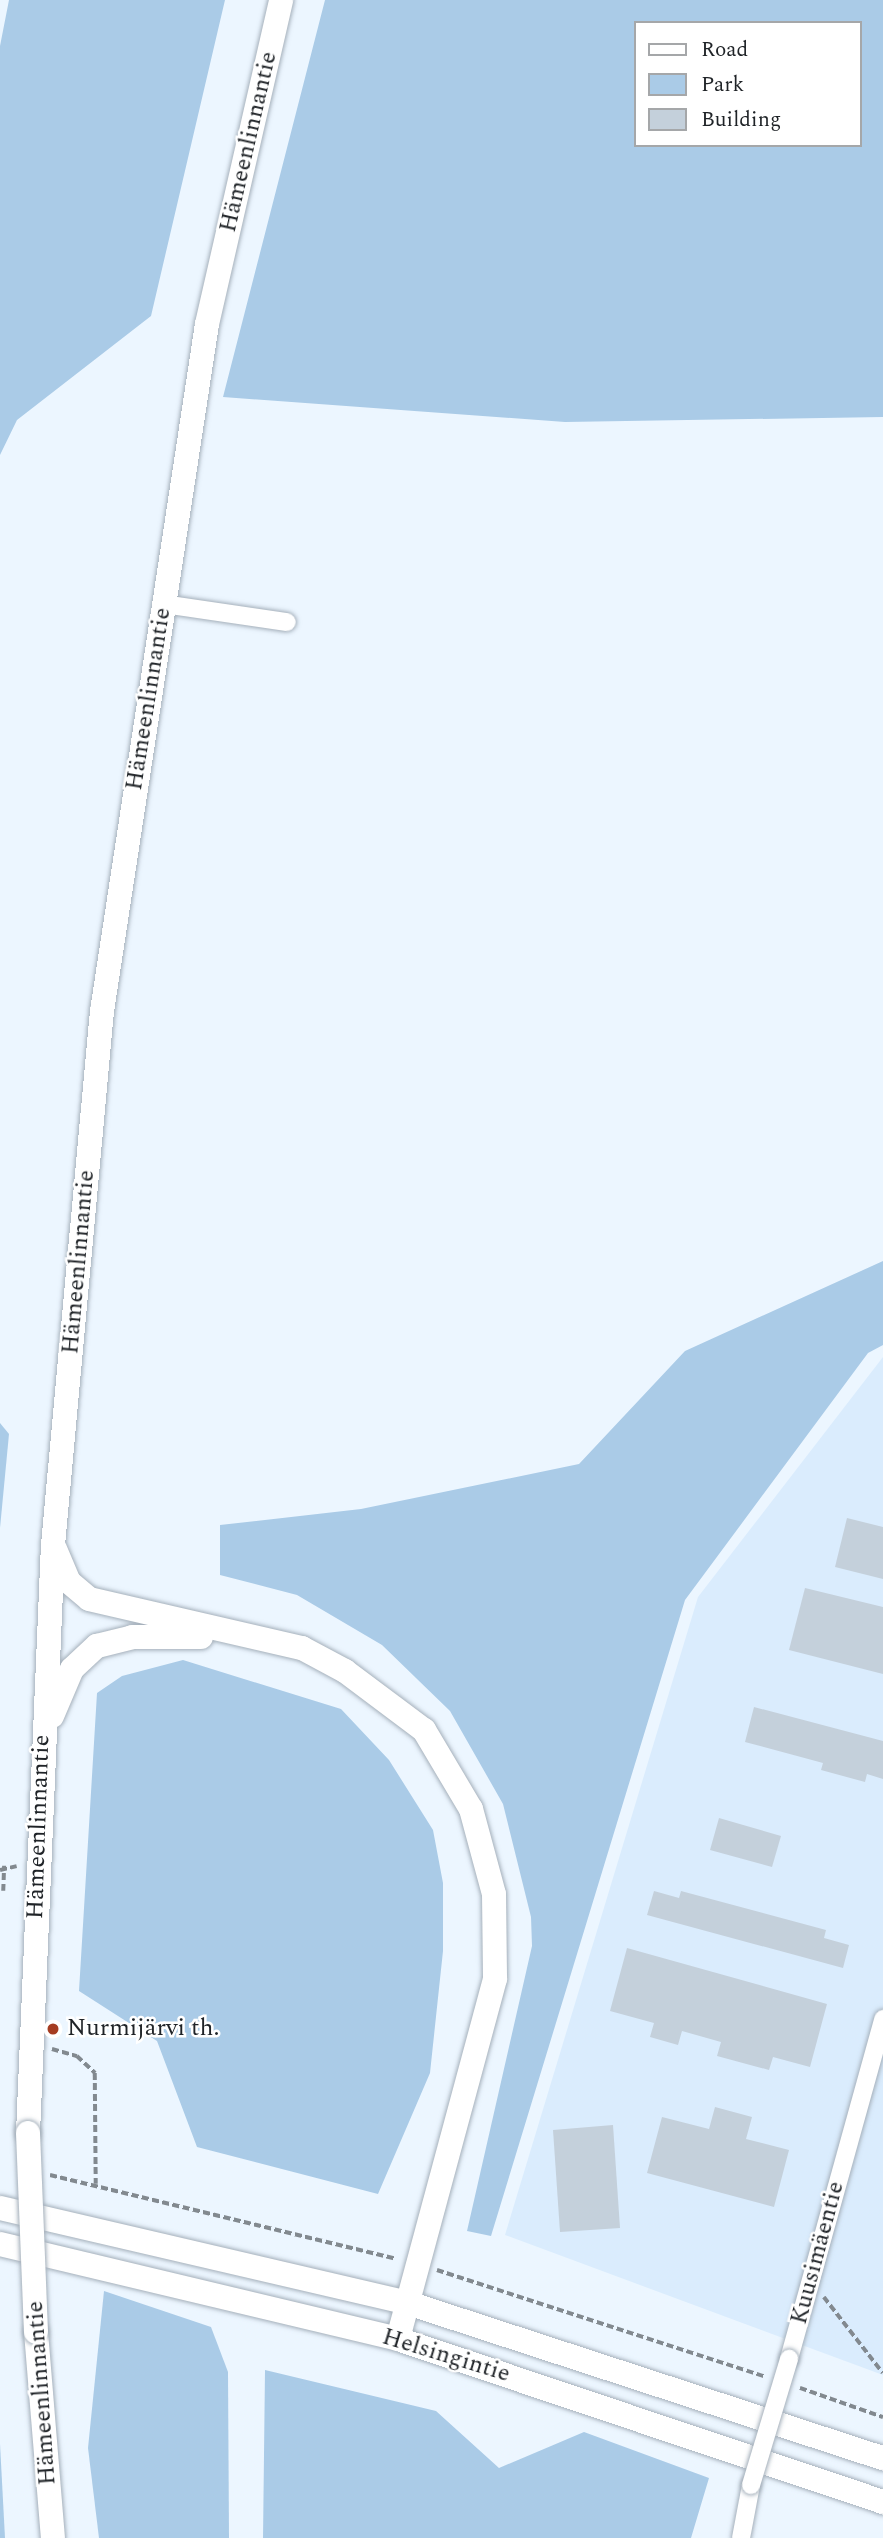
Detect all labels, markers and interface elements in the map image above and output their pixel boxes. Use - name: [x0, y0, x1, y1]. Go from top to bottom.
- legend: [634, 21, 862, 147]
- text: Road: [701, 34, 748, 66]
- street label: Hämeenlinnantie: [214, 49, 284, 235]
- text: Park: [701, 69, 744, 101]
- text: Building: [701, 104, 781, 136]
- street label: Hämeenlinnantie: [120, 606, 178, 792]
- street label: Hämeenlinnantie: [57, 1169, 101, 1355]
- street label: Hämeenlinnantie: [21, 1734, 57, 1920]
- place label: Nurmijärvi th.: [67, 2015, 219, 2043]
- marker: Nurmijärvi th.: [45, 2021, 61, 2037]
- street label: Kuusimäentie: [785, 2178, 851, 2328]
- street label: Hämeenlinnantie: [21, 2300, 63, 2486]
- street label: Helsingintie: [379, 2323, 513, 2389]

